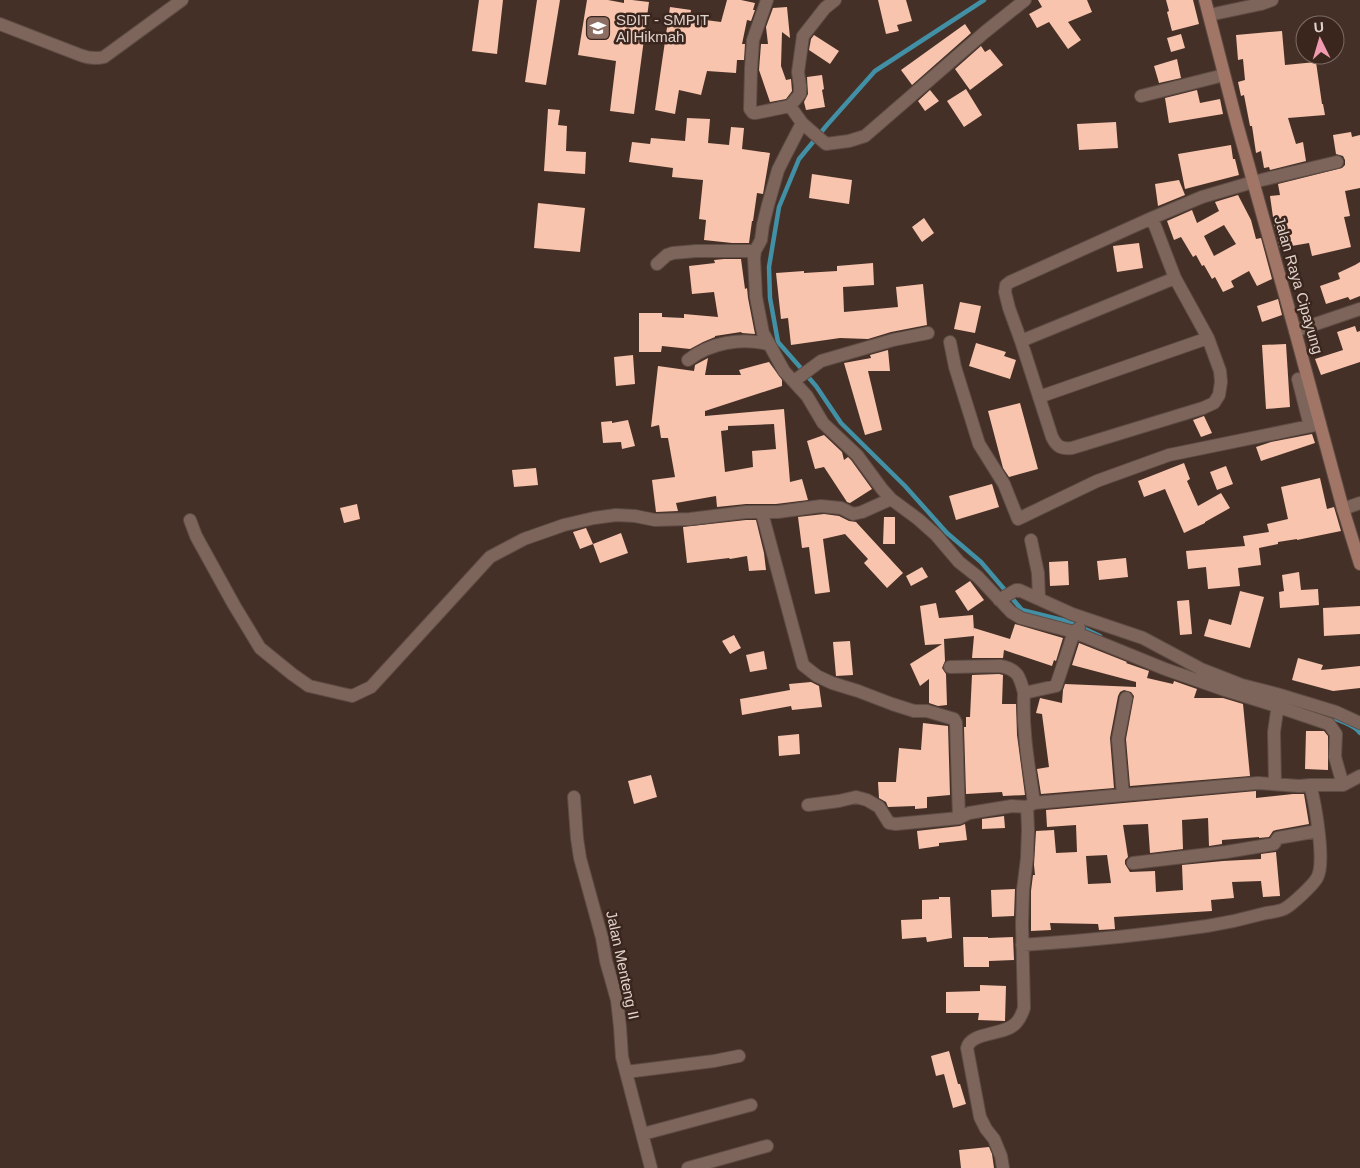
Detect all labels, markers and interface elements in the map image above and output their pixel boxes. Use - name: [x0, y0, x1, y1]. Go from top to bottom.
- place label: SDIT - SMPIT Al Hikmah: [616, 11, 709, 45]
- school or university icon: SDIT - SMPIT Al Hikmah: [585, 15, 611, 41]
- north arrow: [1295, 15, 1345, 65]
- text: U: [1313, 19, 1325, 35]
- street label: Jalan Raya Cipayung: [1271, 214, 1327, 356]
- street label: Jalan Menteng II: [603, 909, 643, 1021]

